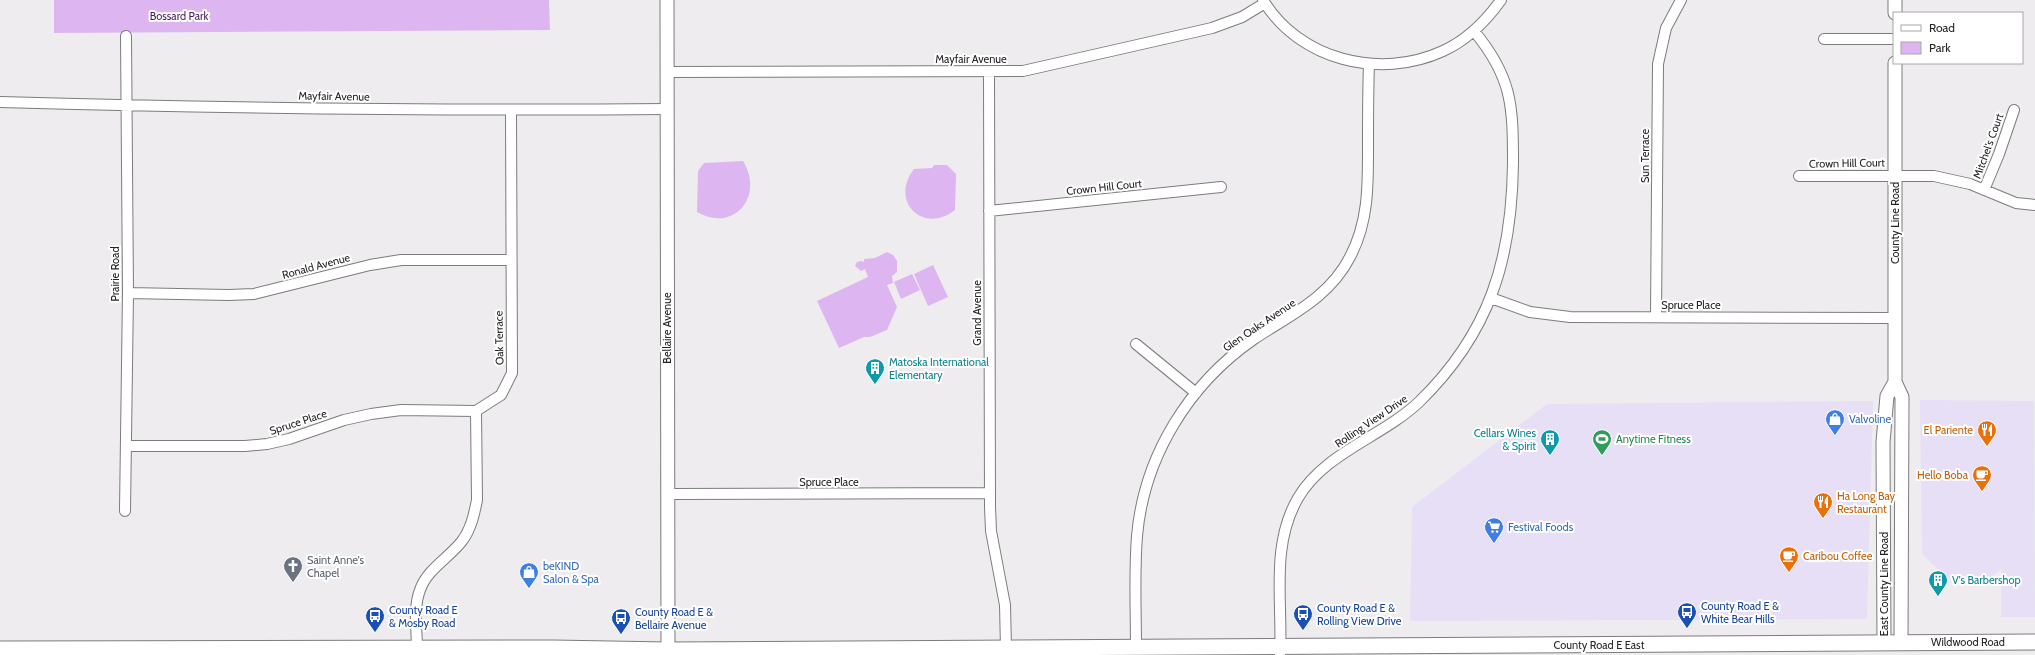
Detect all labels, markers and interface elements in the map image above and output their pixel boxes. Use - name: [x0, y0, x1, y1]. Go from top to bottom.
- park label: Bossard Park: [150, 9, 208, 23]
- legend: [1893, 12, 2023, 64]
- text: Road: [1929, 20, 1955, 35]
- text: Park: [1929, 40, 1951, 55]
- street label: Mayfair Avenue: [935, 52, 1007, 66]
- street label: Mayfair Avenue: [298, 88, 370, 104]
- street label: Mitchel's Court: [1970, 111, 2006, 180]
- street label: Sun Terrace: [1638, 129, 1652, 183]
- street label: Crown Hill Court: [1809, 155, 1885, 171]
- street label: Crown Hill Court: [1066, 176, 1143, 198]
- street label: County Line Road: [1888, 182, 1902, 264]
- street label: Prairie Road: [108, 247, 122, 302]
- street label: Ronald Avenue: [280, 250, 352, 282]
- street label: Grand Avenue: [970, 280, 984, 346]
- street label: Bellaire Avenue: [660, 292, 674, 364]
- street label: Glen Oaks Avenue: [1220, 295, 1298, 354]
- street label: Spruce Place: [1661, 298, 1721, 312]
- street label: Oak Terrace: [492, 310, 506, 365]
- place label: Matoska International Elementary: [889, 355, 989, 382]
- building icon: Matoska International Elementary: [864, 357, 886, 385]
- street label: Rolling View Drive: [1332, 391, 1410, 450]
- street label: Spruce Place: [268, 406, 329, 438]
- shop icon: Valvoline: [1824, 408, 1846, 436]
- place label: Valvoline: [1849, 412, 1892, 426]
- restaurant icon: El Pariente: [1976, 419, 1998, 447]
- place label: El Pariente: [1924, 423, 1973, 437]
- place label: Cellars Wines & Spirit: [1474, 426, 1536, 453]
- building icon: Cellars Wines & Spirit: [1539, 428, 1561, 456]
- sports icon: Anytime Fitness: [1591, 428, 1613, 456]
- place label: Anytime Fitness: [1616, 432, 1691, 446]
- cafe icon: Hello Boba: [1971, 464, 1993, 492]
- place label: Hello Boba: [1917, 468, 1969, 482]
- street label: Spruce Place: [799, 475, 859, 489]
- place label: Ha Long Bay Restaurant: [1837, 489, 1896, 516]
- restaurant icon: Ha Long Bay Restaurant: [1812, 491, 1834, 519]
- supermarket icon: Festival Foods: [1483, 516, 1505, 544]
- place label: Festival Foods: [1508, 520, 1574, 534]
- street label: East County Line Road: [1877, 532, 1891, 636]
- cafe icon: Caribou Coffee: [1778, 545, 1800, 573]
- place label: Caribou Coffee: [1803, 549, 1873, 563]
- place label: Saint Anne's Chapel: [307, 553, 365, 580]
- church icon: Saint Anne's Chapel: [282, 555, 304, 583]
- place label: beKIND Salon & Spa: [543, 559, 600, 586]
- shop icon: beKIND Salon & Spa: [518, 561, 540, 589]
- building icon: V's Barbershop: [1927, 569, 1949, 597]
- place label: V's Barbershop: [1952, 573, 2021, 587]
- place label: County Road E & White Bear Hills: [1701, 599, 1779, 626]
- place label: County Road E & Rolling View Drive: [1317, 601, 1402, 628]
- bus stop icon: County Road E & White Bear Hills: [1676, 601, 1698, 629]
- place label: County Road E & Mosby Road: [389, 603, 458, 630]
- bus stop icon: County Road E & Rolling View Drive: [1292, 603, 1314, 631]
- bus stop icon: County Road E & Mosby Road: [364, 605, 386, 633]
- place label: County Road E & Bellaire Avenue: [635, 605, 713, 632]
- bus stop icon: County Road E & Bellaire Avenue: [610, 607, 632, 635]
- street label: Wildwood Road: [1931, 635, 2005, 649]
- street label: County Road E East: [1554, 638, 1645, 652]

